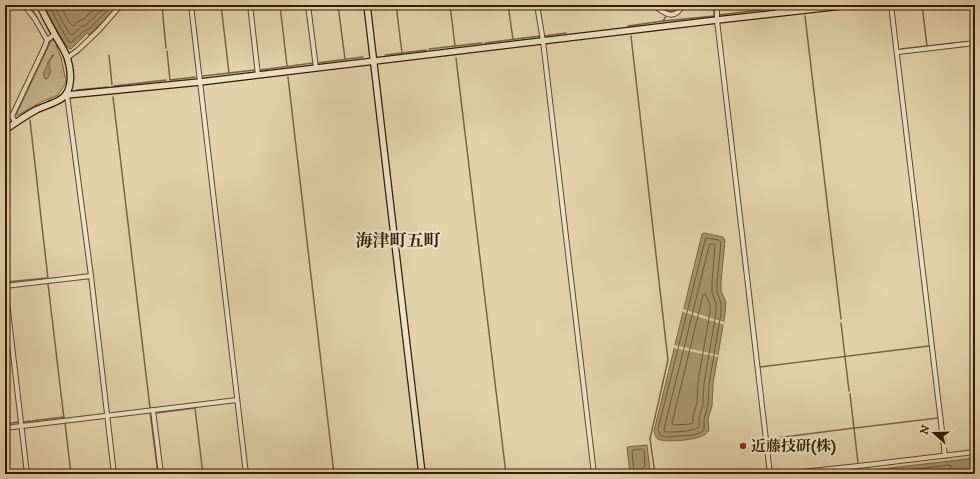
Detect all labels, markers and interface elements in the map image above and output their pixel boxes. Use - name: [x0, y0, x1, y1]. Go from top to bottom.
- district label: 海津町五町: [356, 230, 441, 252]
- north arrow: [914, 413, 954, 453]
- text: N: [917, 423, 934, 437]
- place label: 近藤技研(株): [751, 437, 836, 456]
- marker: 近藤技研(株): [738, 441, 748, 451]

